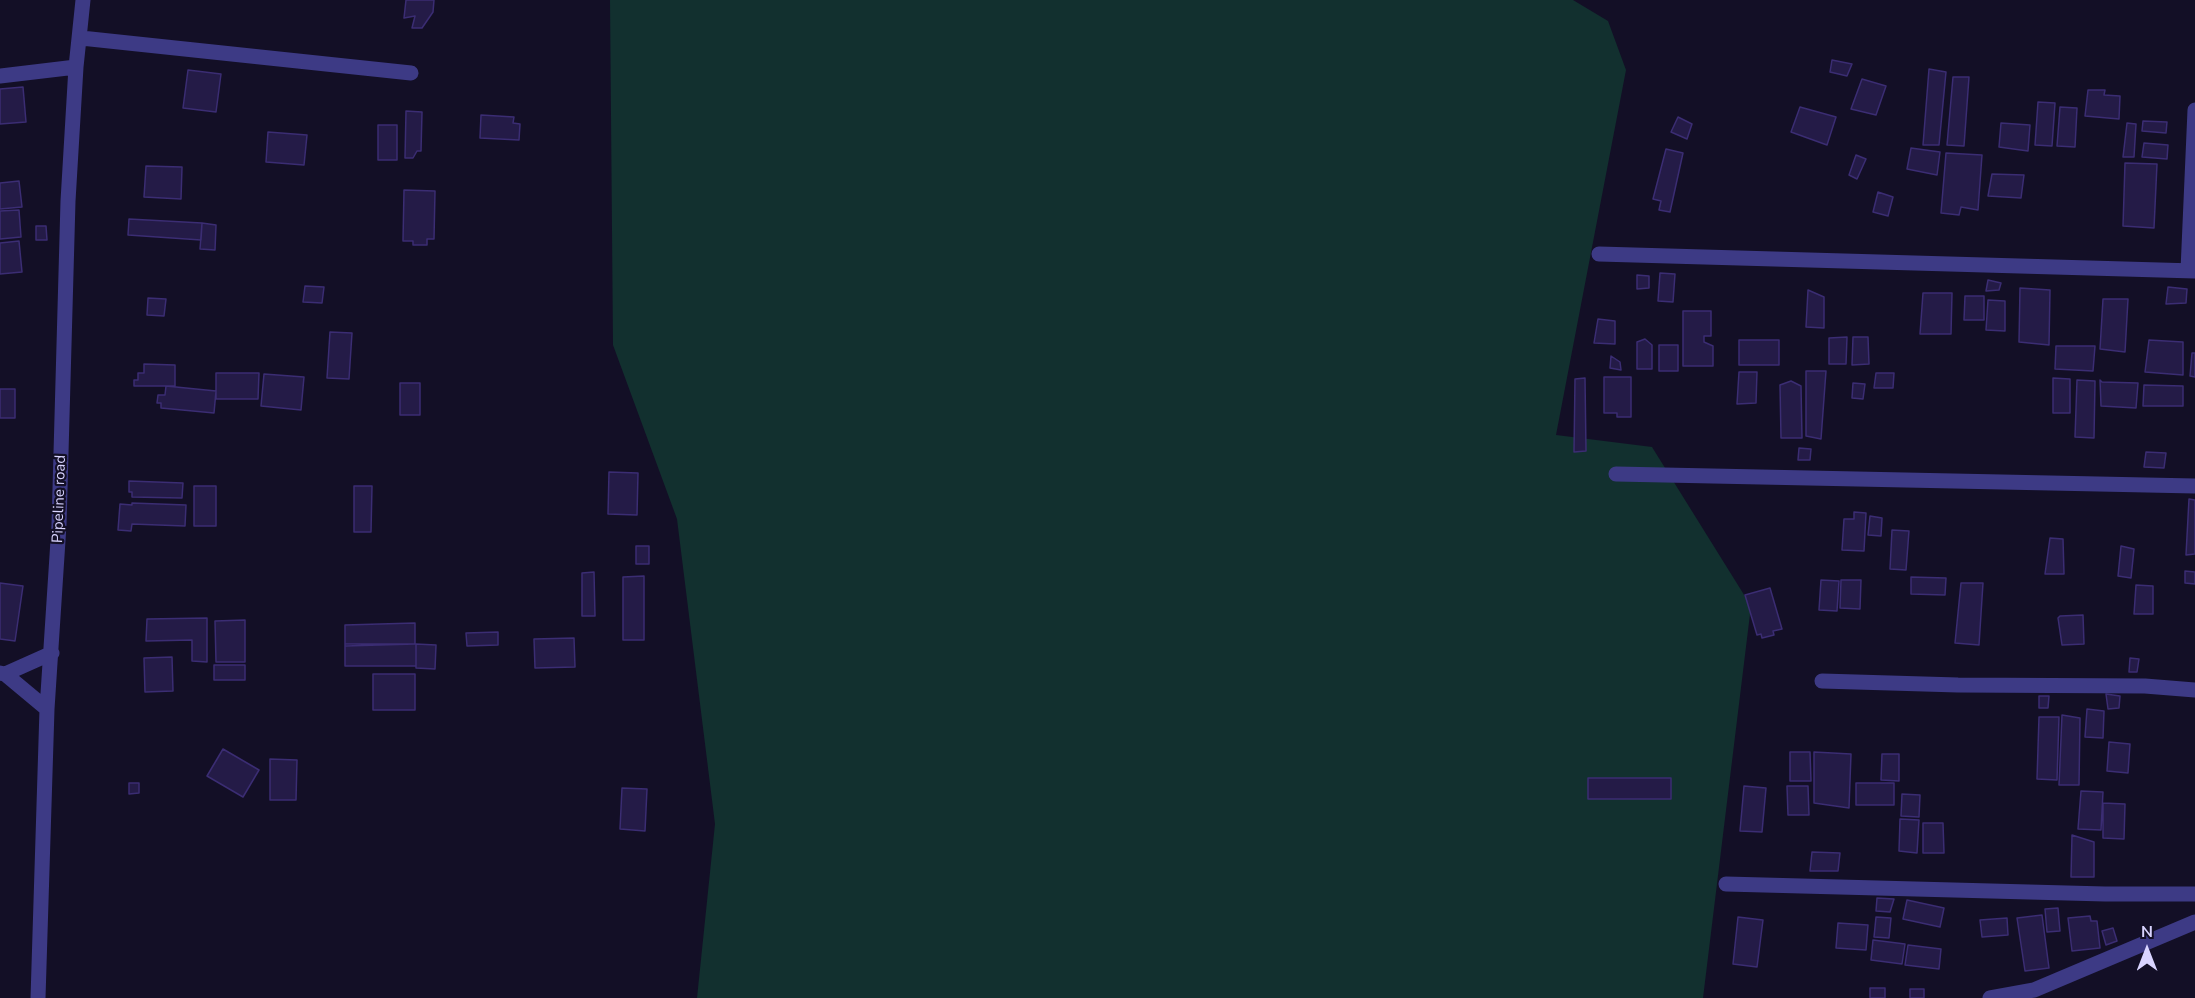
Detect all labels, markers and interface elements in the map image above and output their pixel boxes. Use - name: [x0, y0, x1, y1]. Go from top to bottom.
- street label: Pipeline road: [49, 455, 71, 543]
- north arrow: [2117, 920, 2177, 980]
- text: N: [2141, 921, 2153, 943]

